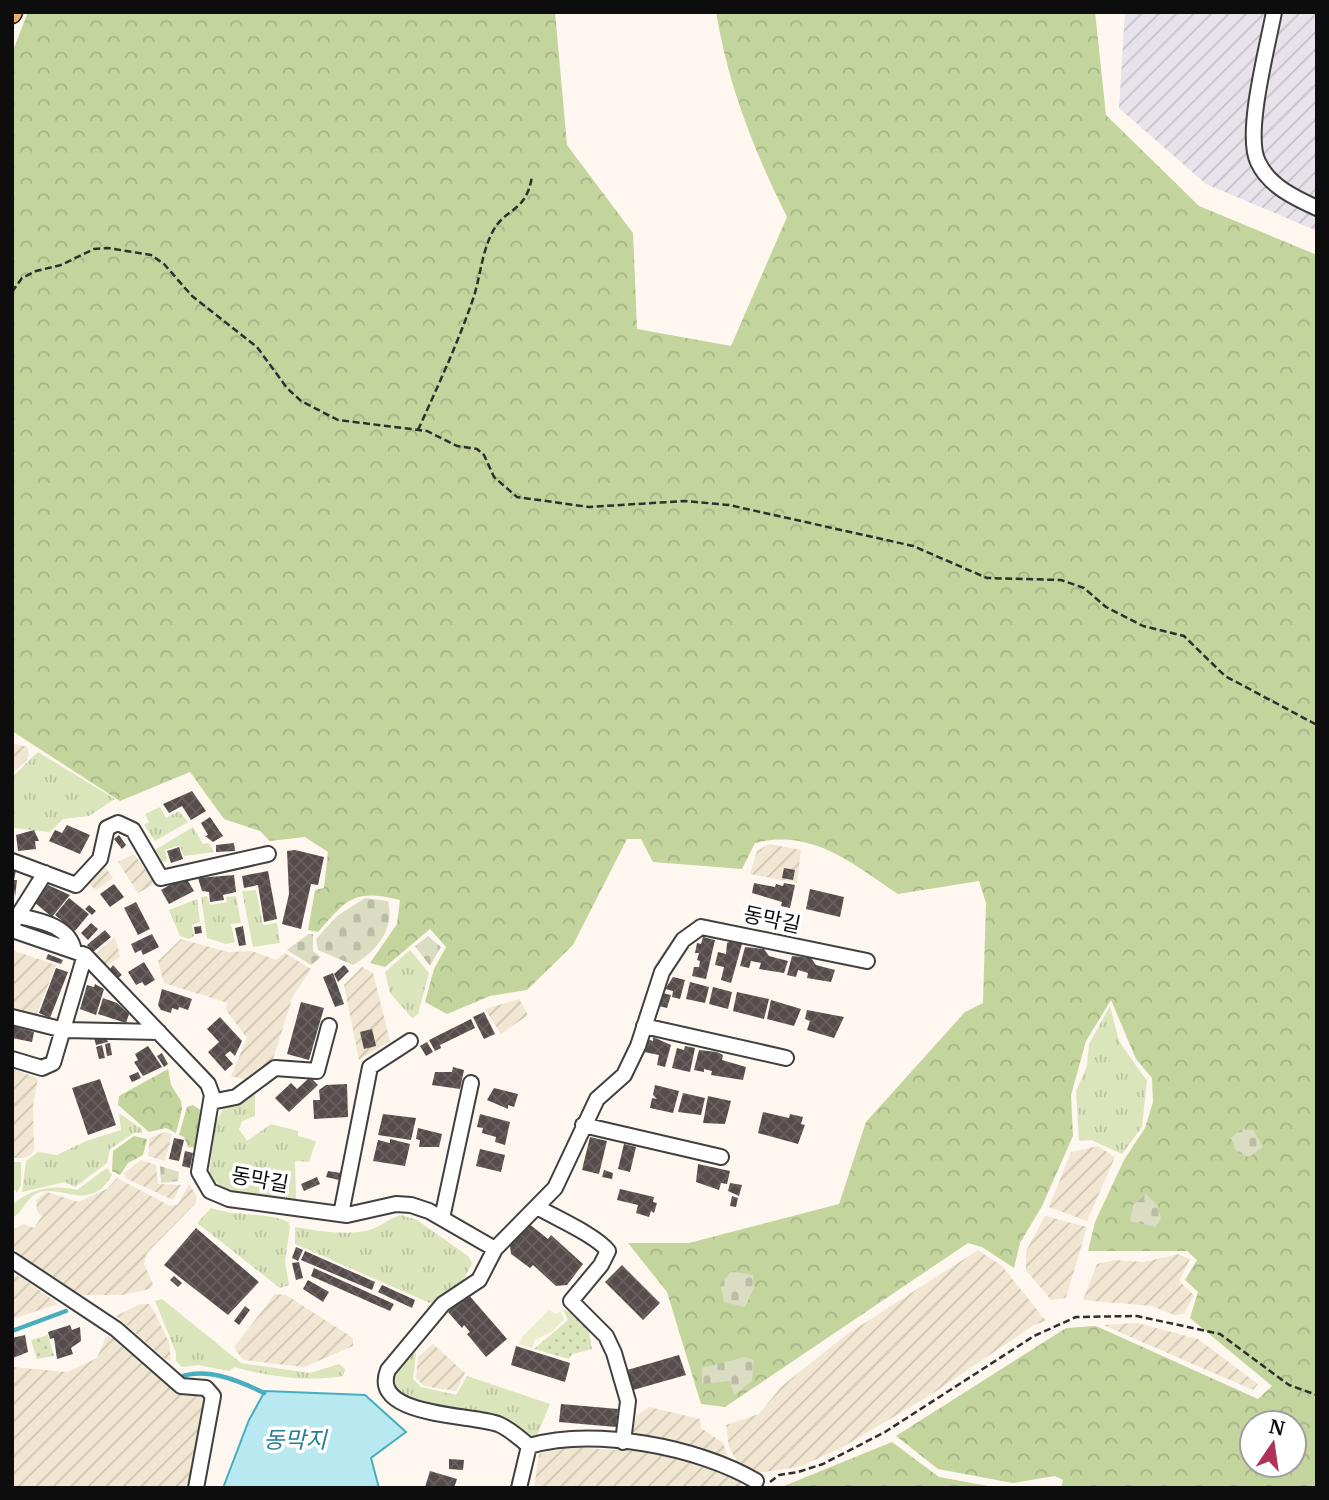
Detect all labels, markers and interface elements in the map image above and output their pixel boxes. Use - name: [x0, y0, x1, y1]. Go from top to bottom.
- street label: 동막길: [741, 900, 803, 939]
- street label: 동막길: [229, 1161, 291, 1198]
- north arrow: [1238, 1409, 1308, 1479]
- text: N: [1267, 1414, 1287, 1441]
- water label: 동막지: [263, 1425, 329, 1454]

